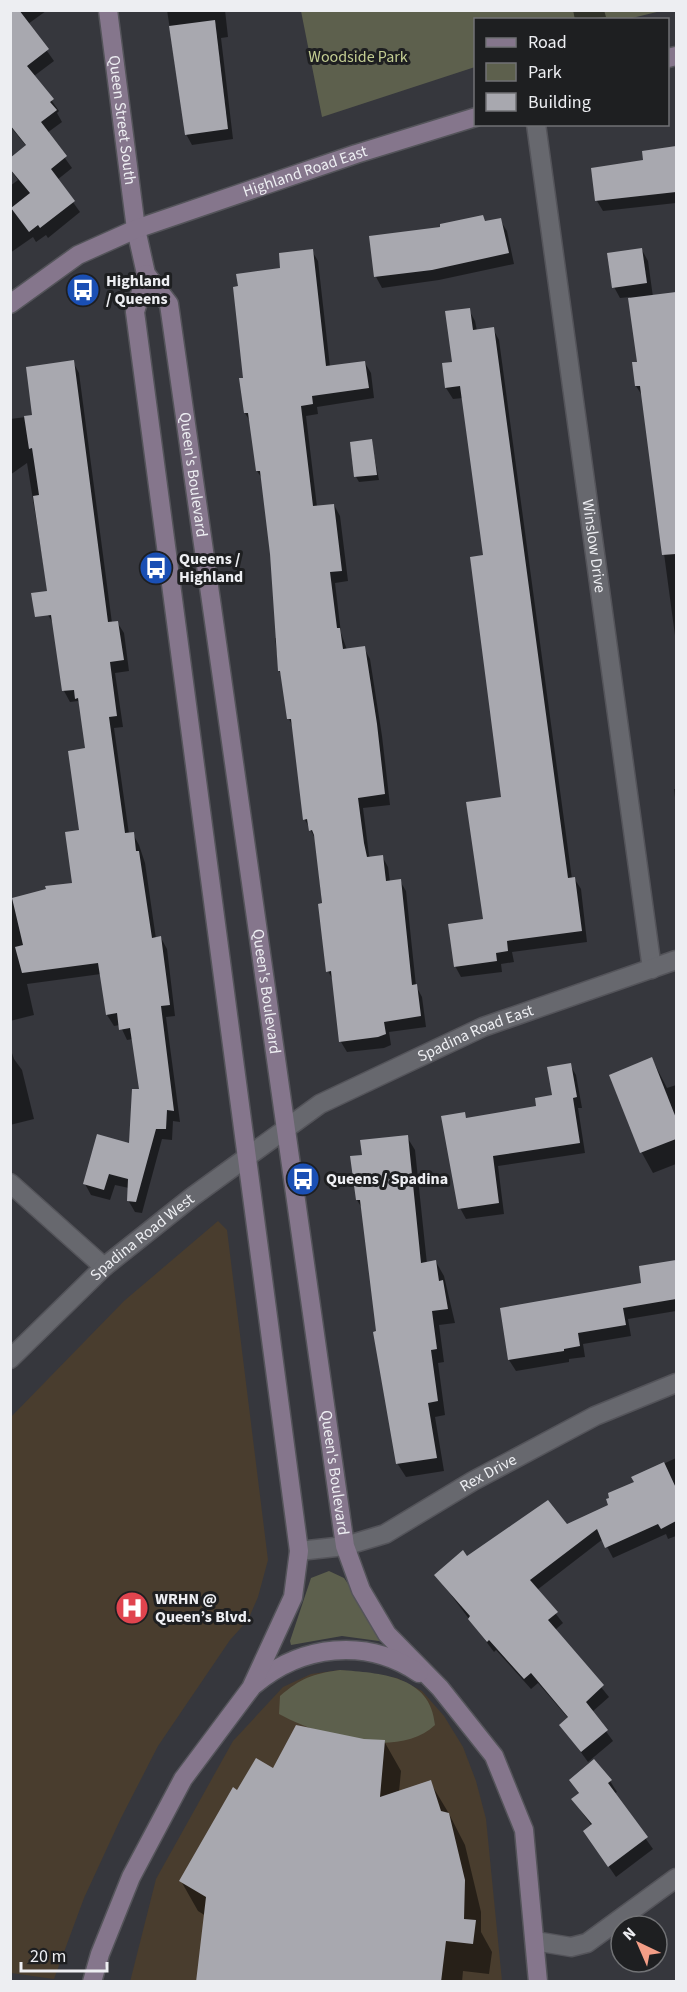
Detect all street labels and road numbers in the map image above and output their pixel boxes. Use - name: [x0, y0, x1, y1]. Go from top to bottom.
- street label: Queen Street South: [103, 54, 141, 186]
- street label: Highland Road East: [240, 140, 371, 203]
- street label: Queen's Boulevard: [173, 411, 213, 539]
- street label: Winslow Drive: [577, 498, 611, 594]
- street label: Queen's Boulevard: [247, 927, 286, 1055]
- street label: Spadina Road East: [414, 999, 537, 1067]
- street label: Spadina Road West: [85, 1188, 199, 1286]
- street label: Queen's Boulevard: [315, 1409, 354, 1537]
- street label: Rex Drive: [456, 1449, 521, 1497]

